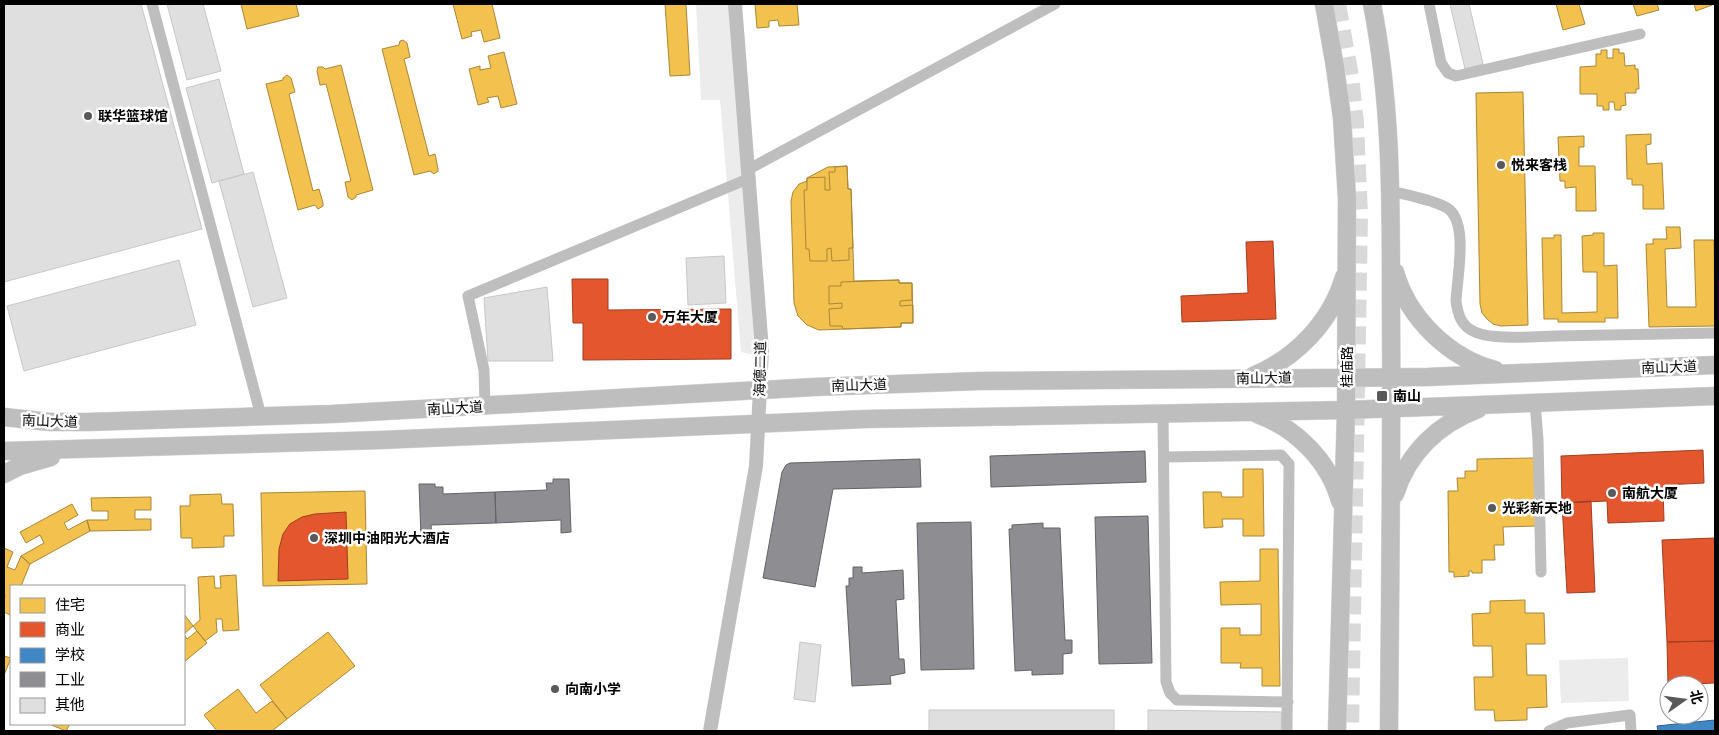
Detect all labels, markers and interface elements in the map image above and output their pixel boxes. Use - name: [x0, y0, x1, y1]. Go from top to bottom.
- place label: 联华篮球馆: [98, 107, 168, 125]
- marker: 联华篮球馆: [82, 110, 94, 122]
- place label: 悦来客栈: [1511, 156, 1567, 174]
- marker: 悦来客栈: [1495, 159, 1507, 171]
- place label: 万年大厦: [662, 308, 718, 326]
- marker: 万年大厦: [646, 311, 658, 323]
- street label: 海德二道: [751, 341, 769, 397]
- street label: 桂庙路: [1338, 346, 1356, 388]
- street label: 南山大道: [1641, 357, 1697, 377]
- street label: 南山大道: [1236, 369, 1292, 387]
- street label: 南山大道: [831, 375, 887, 395]
- place label: 南山: [1393, 387, 1421, 405]
- marker: 南山: [1375, 389, 1389, 403]
- street label: 南山大道: [427, 398, 483, 418]
- street label: 南山大道: [22, 411, 78, 431]
- place label: 南航大厦: [1622, 484, 1678, 502]
- marker: 南航大厦: [1606, 487, 1618, 499]
- place label: 光彩新天地: [1502, 499, 1572, 517]
- marker: 光彩新天地: [1486, 502, 1498, 514]
- place label: 深圳中油阳光大酒店: [324, 529, 450, 547]
- marker: 深圳中油阳光大酒店: [308, 532, 320, 544]
- legend: [10, 585, 185, 725]
- text: 住宅: [55, 595, 85, 614]
- text: 商业: [55, 620, 85, 639]
- text: 学校: [55, 645, 85, 664]
- text: 工业: [55, 670, 85, 689]
- north arrow: [1659, 675, 1709, 725]
- place label: 向南小学: [565, 680, 621, 698]
- marker: 向南小学: [549, 683, 561, 695]
- text: 北: [1686, 688, 1707, 706]
- text: 其他: [55, 695, 85, 714]

